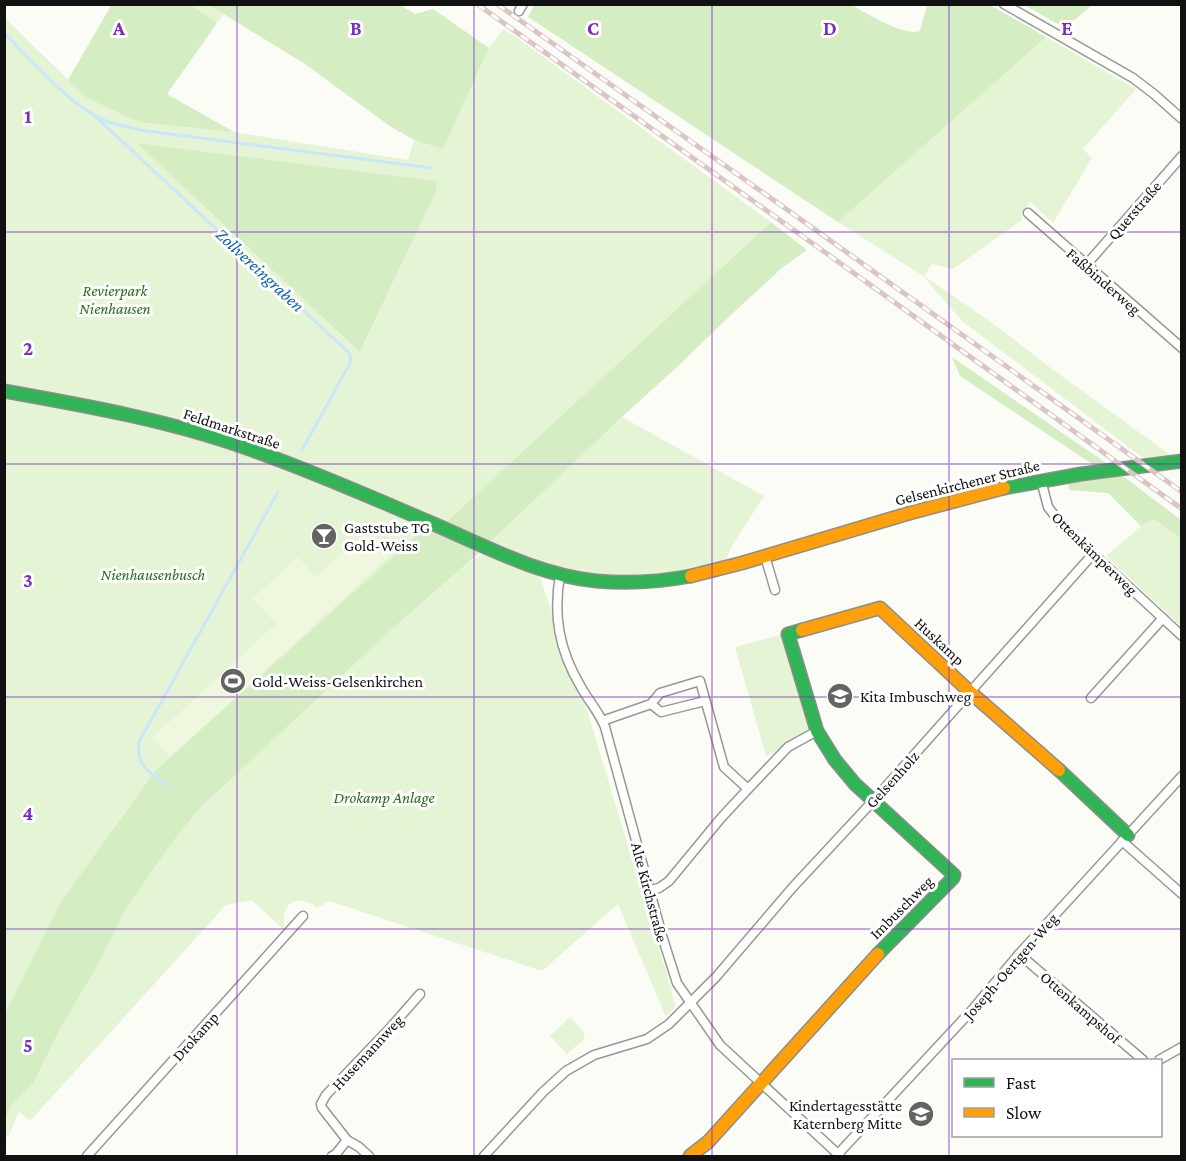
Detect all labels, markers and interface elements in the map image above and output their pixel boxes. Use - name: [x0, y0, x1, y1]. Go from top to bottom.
- text: A: [112, 17, 126, 39]
- text: B: [350, 17, 362, 39]
- text: C: [587, 17, 599, 39]
- text: D: [823, 17, 837, 39]
- text: E: [1061, 17, 1073, 39]
- text: 1: [24, 105, 32, 127]
- street label: Querstraße: [1104, 178, 1164, 243]
- water label: Zollvereingraben: [212, 224, 308, 316]
- street label: Faßbinderweg: [1063, 245, 1144, 319]
- park label: Revierpark Nienhausen: [79, 282, 151, 317]
- text: 2: [23, 337, 33, 359]
- street label: Feldmarkstraße: [181, 405, 282, 452]
- street label: Gelsenkirchener Straße: [893, 456, 1041, 509]
- street label: Ottenkämperweg: [1048, 508, 1141, 599]
- place label: Gaststube TG Gold-Weiss: [344, 519, 430, 554]
- bar icon: Gaststube TG Gold-Weiss: [309, 521, 339, 551]
- park label: Nienhausenbusch: [101, 566, 206, 583]
- text: 3: [23, 569, 33, 591]
- street label: Huskamp: [911, 614, 968, 669]
- sports icon: Gold-Weiss-Gelsenkirchen: [218, 666, 248, 696]
- place label: Gold-Weiss-Gelsenkirchen: [252, 673, 424, 690]
- school or university icon: Kita Imbuschweg: [825, 681, 855, 711]
- place label: Kita Imbuschweg: [860, 688, 971, 706]
- street label: Gelsenholz: [862, 747, 923, 811]
- park label: Drokamp Anlage: [333, 789, 435, 807]
- text: 4: [23, 802, 34, 824]
- street label: Alte Kirchstraße: [628, 840, 671, 944]
- street label: Imbuschweg: [866, 872, 937, 943]
- street label: Joseph-Oertgen-Weg: [958, 910, 1062, 1025]
- street label: Ottenkampshof: [1036, 968, 1125, 1048]
- street label: Drokamp: [169, 1008, 223, 1065]
- street label: Husemannweg: [328, 1011, 407, 1094]
- text: 5: [23, 1034, 33, 1056]
- legend: [952, 1059, 1162, 1137]
- text: Fast: [1006, 1073, 1037, 1093]
- place label: Kindertagesstätte Katernberg Mitte: [789, 1097, 902, 1133]
- school or university icon: Kindertagesstätte Katernberg Mitte: [906, 1099, 936, 1129]
- text: Slow: [1006, 1103, 1042, 1123]

